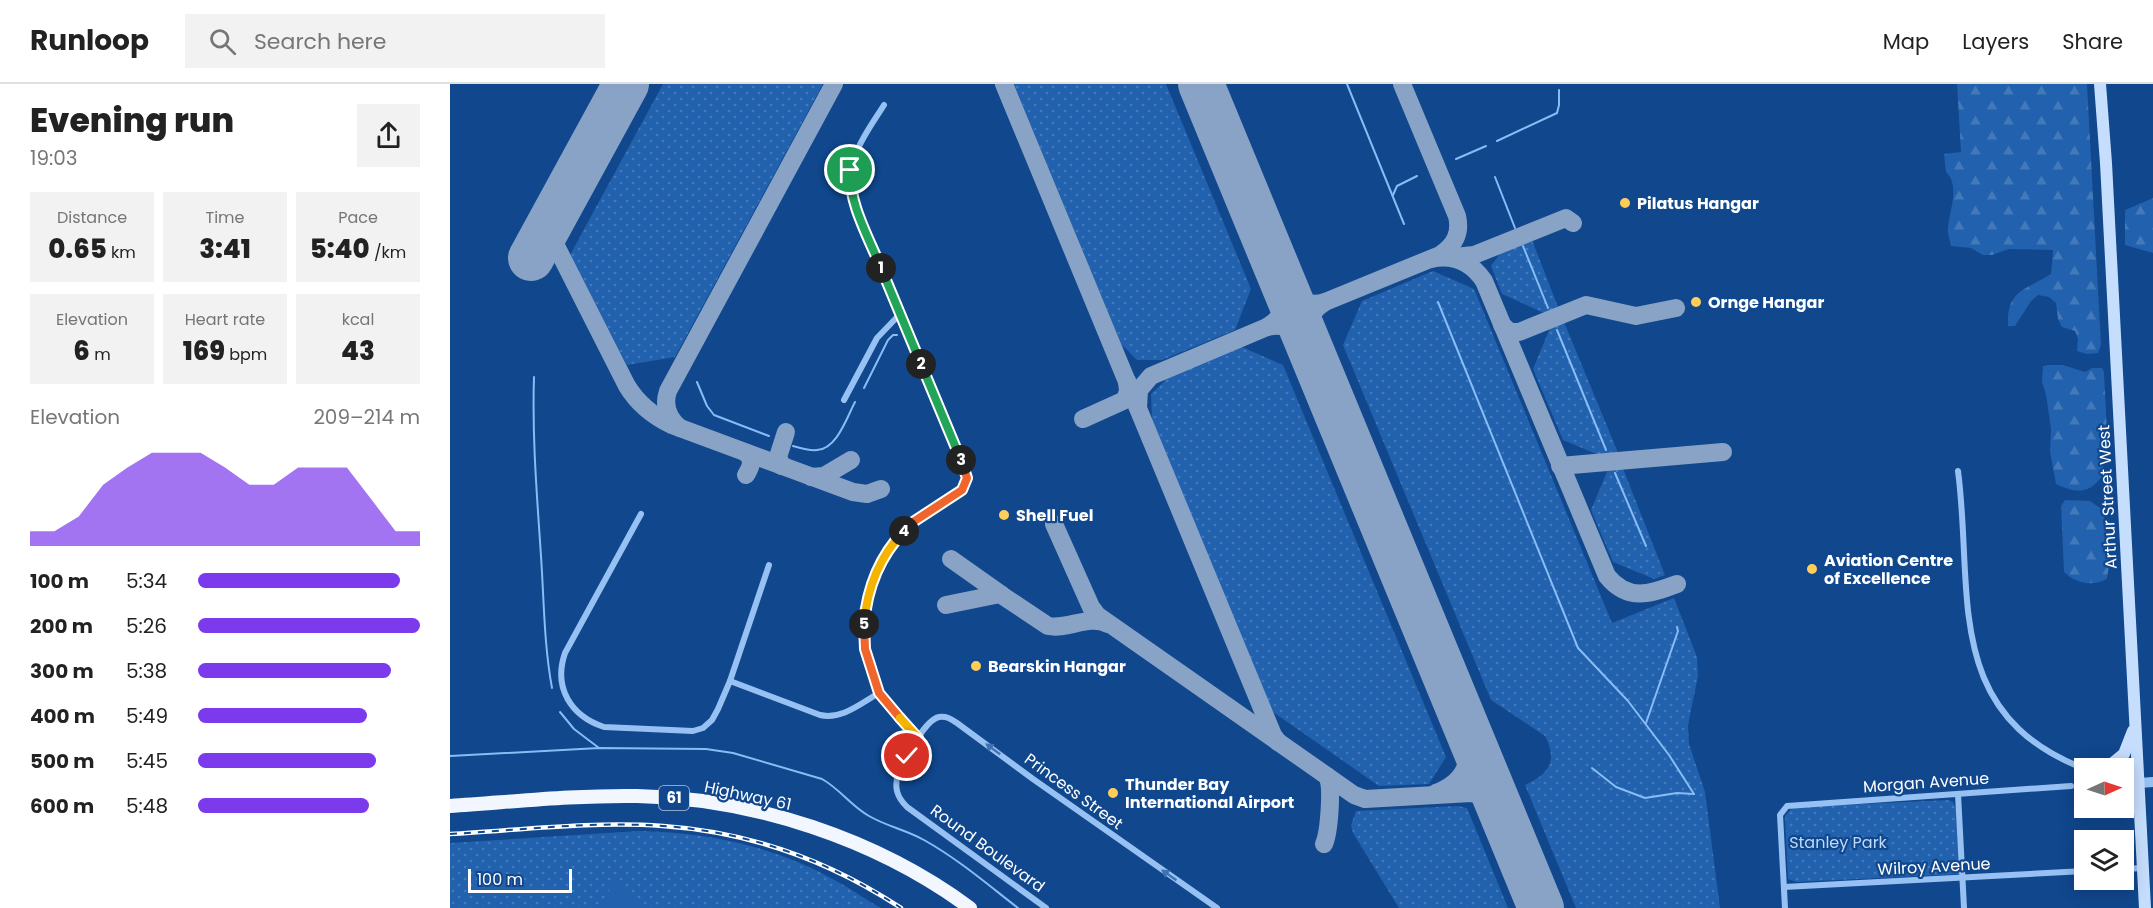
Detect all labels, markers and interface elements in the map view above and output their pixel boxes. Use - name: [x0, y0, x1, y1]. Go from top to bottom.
- search box: [185, 14, 605, 68]
- text: Runloop: [30, 21, 149, 60]
- icon: search: [206, 25, 239, 58]
- text: Search here: [254, 26, 386, 57]
- text: Map: [1883, 27, 1929, 56]
- text: Layers: [1962, 27, 2029, 56]
- text: Share: [2062, 27, 2123, 56]
- text: Evening run: [30, 97, 234, 144]
- button: share: [357, 104, 420, 167]
- text: 19:03: [30, 144, 78, 172]
- pin: [824, 144, 875, 195]
- icon: arrive: [833, 153, 866, 186]
- place label: Pilatus Hangar: [1637, 192, 1759, 215]
- marker: Pilatus Hangar: [1618, 196, 1632, 210]
- text: Distance: [57, 206, 127, 229]
- text: Time: [206, 206, 245, 229]
- text: Pace: [338, 206, 378, 229]
- text: 0.65: [48, 231, 107, 267]
- text: 3:41: [199, 231, 251, 267]
- text: 5:40: [310, 231, 370, 267]
- text: km: [107, 241, 136, 264]
- text: /km: [370, 241, 406, 264]
- pin: 1: [866, 253, 896, 283]
- text: 1: [878, 256, 884, 279]
- place label: Ornge Hangar: [1708, 291, 1824, 314]
- marker: Ornge Hangar: [1689, 295, 1703, 309]
- text: Elevation: [56, 308, 128, 331]
- text: Heart rate: [185, 308, 265, 331]
- text: kcal: [342, 308, 374, 331]
- text: 6: [73, 333, 90, 369]
- text: 169: [183, 333, 225, 369]
- text: 43: [341, 333, 375, 369]
- text: m: [90, 343, 111, 366]
- text: bpm: [225, 343, 267, 366]
- pin: 2: [906, 349, 936, 379]
- text: 2: [916, 352, 926, 375]
- text: Elevation: [30, 403, 120, 431]
- text: 209–214 m: [313, 403, 420, 431]
- street label: Arthur Street West: [2092, 424, 2123, 570]
- pin: 3: [946, 445, 976, 475]
- text: 3: [956, 448, 966, 471]
- place label: Shell Fuel: [1016, 504, 1093, 527]
- marker: Shell Fuel: [997, 508, 1011, 522]
- pin: 4: [889, 516, 919, 546]
- text: 4: [899, 519, 909, 542]
- place label: Aviation Centre of Excellence: [1824, 549, 1953, 590]
- marker: Aviation Centre of Excellence: [1805, 562, 1819, 576]
- text: 100 m: [30, 567, 89, 595]
- text: 5:34: [126, 567, 167, 595]
- pin: 5: [849, 609, 879, 639]
- text: 200 m: [30, 612, 93, 640]
- text: 5:26: [126, 612, 167, 640]
- text: 5: [859, 612, 869, 635]
- place label: Bearskin Hangar: [988, 655, 1126, 678]
- text: 300 m: [30, 657, 94, 685]
- text: 5:38: [126, 657, 167, 685]
- marker: Bearskin Hangar: [969, 659, 983, 673]
- text: 400 m: [30, 702, 95, 730]
- text: 5:49: [126, 702, 168, 730]
- pin: [881, 730, 932, 781]
- icon: check: [890, 739, 923, 772]
- one-way arrow: [985, 743, 1001, 755]
- text: 500 m: [30, 747, 95, 775]
- text: 5:45: [126, 747, 168, 775]
- street label: Princess Street: [1020, 748, 1128, 835]
- north arrow: [2074, 758, 2134, 818]
- map controls: [2074, 758, 2134, 890]
- street label: Morgan Avenue: [1862, 767, 1990, 798]
- place label: Thunder Bay International Airport: [1125, 773, 1294, 814]
- street label: Highway 61: [702, 775, 794, 816]
- road number: 61: [659, 786, 689, 810]
- marker: Thunder Bay International Airport: [1106, 786, 1120, 800]
- text: 600 m: [30, 792, 94, 820]
- text: 5:48: [126, 792, 168, 820]
- street label: Round Boulevard: [926, 799, 1050, 898]
- button: layers: [2074, 830, 2134, 890]
- park label: Stanley Park: [1789, 831, 1888, 854]
- street label: Wilroy Avenue: [1877, 852, 1991, 881]
- scale bar: [468, 866, 572, 894]
- text: 100 m: [477, 868, 523, 891]
- one-way arrow: [1161, 869, 1177, 881]

